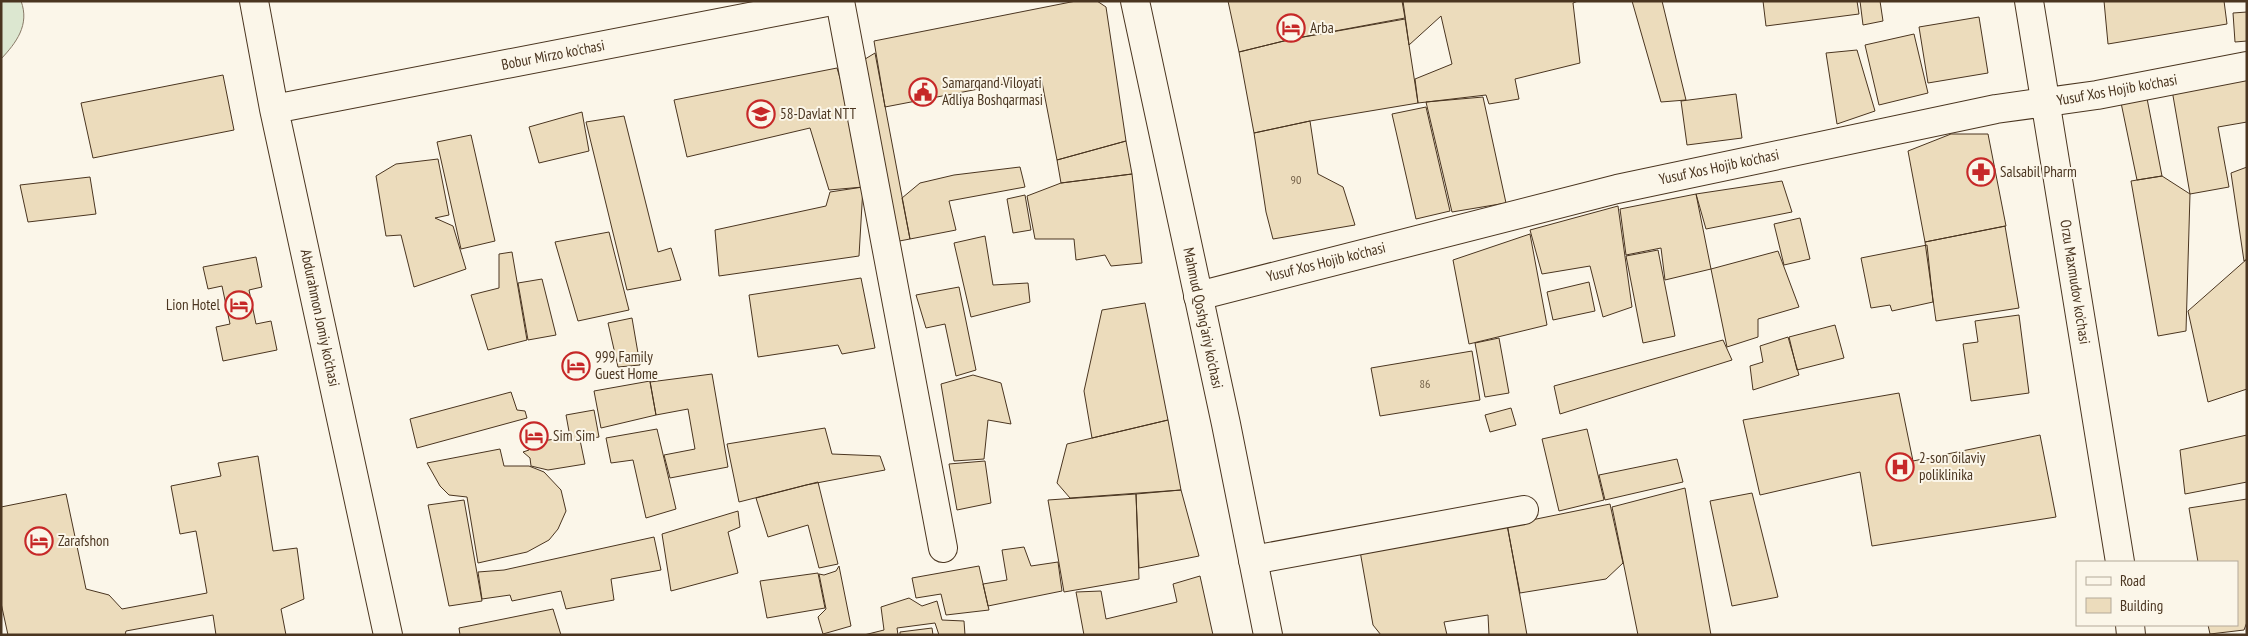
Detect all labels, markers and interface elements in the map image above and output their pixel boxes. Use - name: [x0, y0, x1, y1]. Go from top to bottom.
- hotel icon: Arba: [1276, 13, 1306, 43]
- place label: Arba: [1310, 18, 1334, 37]
- street label: Bobur Mirzo ko'chasi: [500, 35, 606, 74]
- street label: Yusuf Xos Hojib ko'chasi: [2055, 70, 2179, 109]
- place label: Samarqand Viloyati Adliya Boshqarmasi: [942, 73, 1043, 109]
- public building icon: Samarqand Viloyati Adliya Boshqarmasi: [908, 77, 938, 107]
- school or university icon: 58-Davlat NTT: [746, 99, 776, 129]
- place label: 58-Davlat NTT: [780, 104, 856, 123]
- street label: Yusuf Xos Hojib ko'chasi: [1657, 145, 1781, 189]
- pharmacy icon: Salsabil Pharm: [1966, 157, 1996, 187]
- place label: Salsabil Pharm: [2000, 162, 2077, 181]
- house number: 90: [1291, 172, 1301, 187]
- street label: Orzu Maxmudov ko'chasi: [2056, 218, 2095, 346]
- street label: Yusuf Xos Hojib ko'chasi: [1264, 238, 1388, 286]
- street label: Mahmud Qoshg'ariy ko'chasi: [1179, 246, 1228, 390]
- street label: Abdurahmon Jomiy ko'chasi: [297, 247, 344, 388]
- hotel icon: Lion Hotel: [224, 290, 254, 320]
- place label: Lion Hotel: [166, 295, 220, 314]
- place label: 999 Family Guest Home: [595, 347, 658, 383]
- hotel icon: 999 Family Guest Home: [561, 351, 591, 381]
- house number: 86: [1420, 376, 1430, 391]
- hotel icon: Sim Sim: [519, 421, 549, 451]
- place label: Sim Sim: [553, 426, 595, 445]
- place label: 2-son oilaviy poliklinika: [1919, 448, 1986, 484]
- hospital icon: 2-son oilaviy poliklinika: [1885, 452, 1915, 482]
- hotel icon: Zarafshon: [24, 526, 54, 556]
- place label: Zarafshon: [58, 531, 109, 550]
- legend: [2076, 561, 2238, 626]
- text: Road: [2120, 571, 2146, 590]
- text: Building: [2120, 596, 2163, 615]

